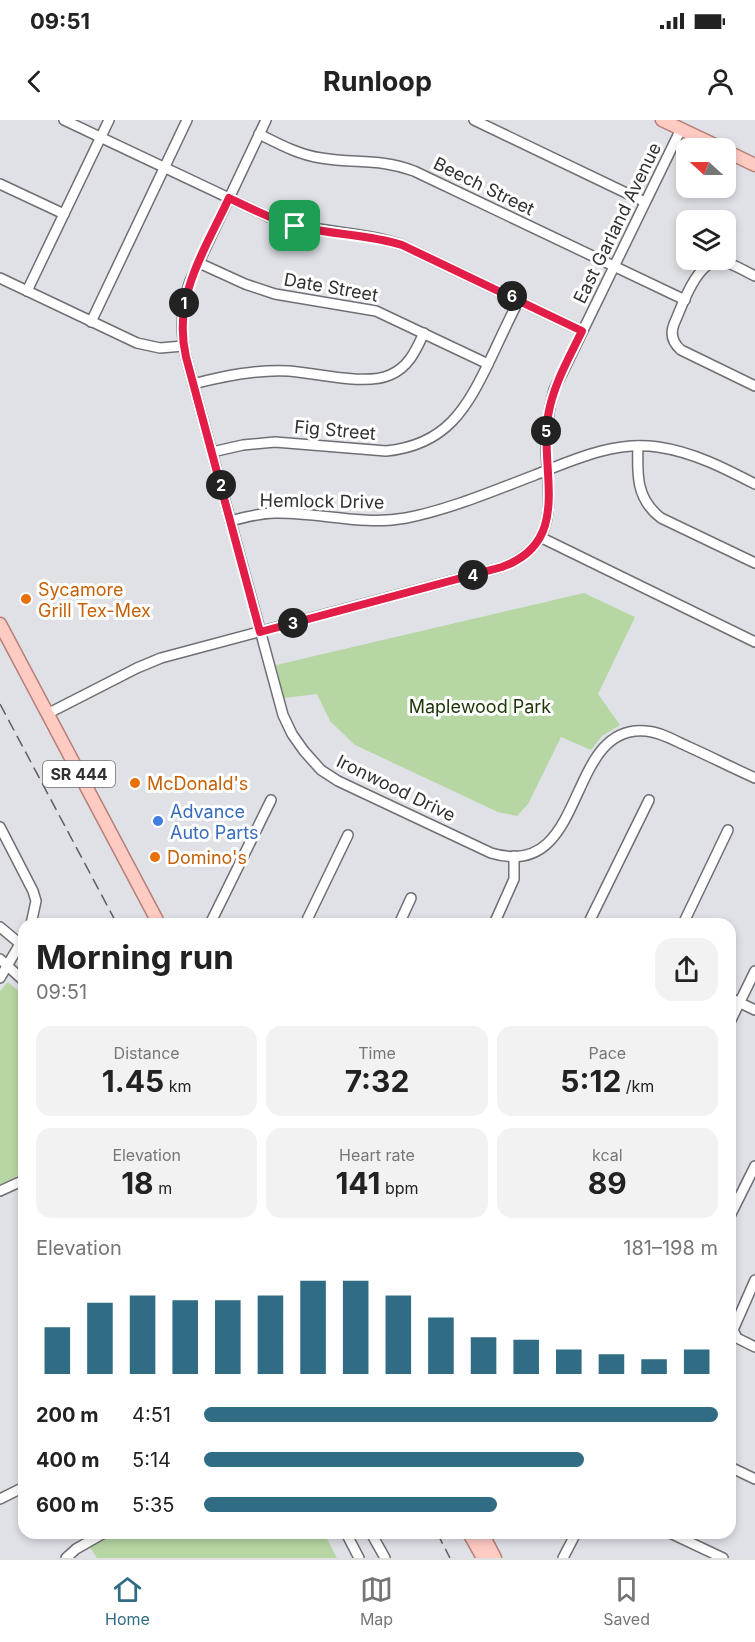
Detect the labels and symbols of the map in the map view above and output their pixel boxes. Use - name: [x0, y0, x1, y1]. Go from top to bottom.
- north arrow: [676, 138, 736, 198]
- street label: East Garland Avenue: [569, 139, 665, 307]
- street label: Beech Street: [430, 153, 538, 219]
- pin: [269, 200, 320, 251]
- street label: Date Street: [282, 268, 380, 306]
- pin: 6: [497, 281, 527, 311]
- pin: 1: [169, 288, 199, 318]
- street label: Fig Street: [293, 416, 377, 444]
- pin: 5: [531, 416, 561, 446]
- pin: 2: [206, 470, 236, 500]
- street label: Hemlock Drive: [259, 489, 385, 513]
- pin: 4: [458, 560, 488, 590]
- place label: Sycamore Grill Tex-Mex: [38, 579, 151, 621]
- marker: Sycamore Grill Tex-Mex: [19, 592, 33, 606]
- pin: 3: [278, 608, 308, 638]
- park label: Maplewood Park: [409, 696, 551, 717]
- street label: Ironwood Drive: [333, 750, 459, 826]
- road number: SR 444: [43, 761, 115, 787]
- place label: McDonald's: [147, 773, 248, 794]
- marker: McDonald's: [128, 776, 142, 790]
- place label: Advance Auto Parts: [170, 801, 259, 843]
- marker: Advance Auto Parts: [151, 814, 165, 828]
- place label: Domino's: [167, 847, 247, 868]
- marker: Domino's: [148, 850, 162, 864]

